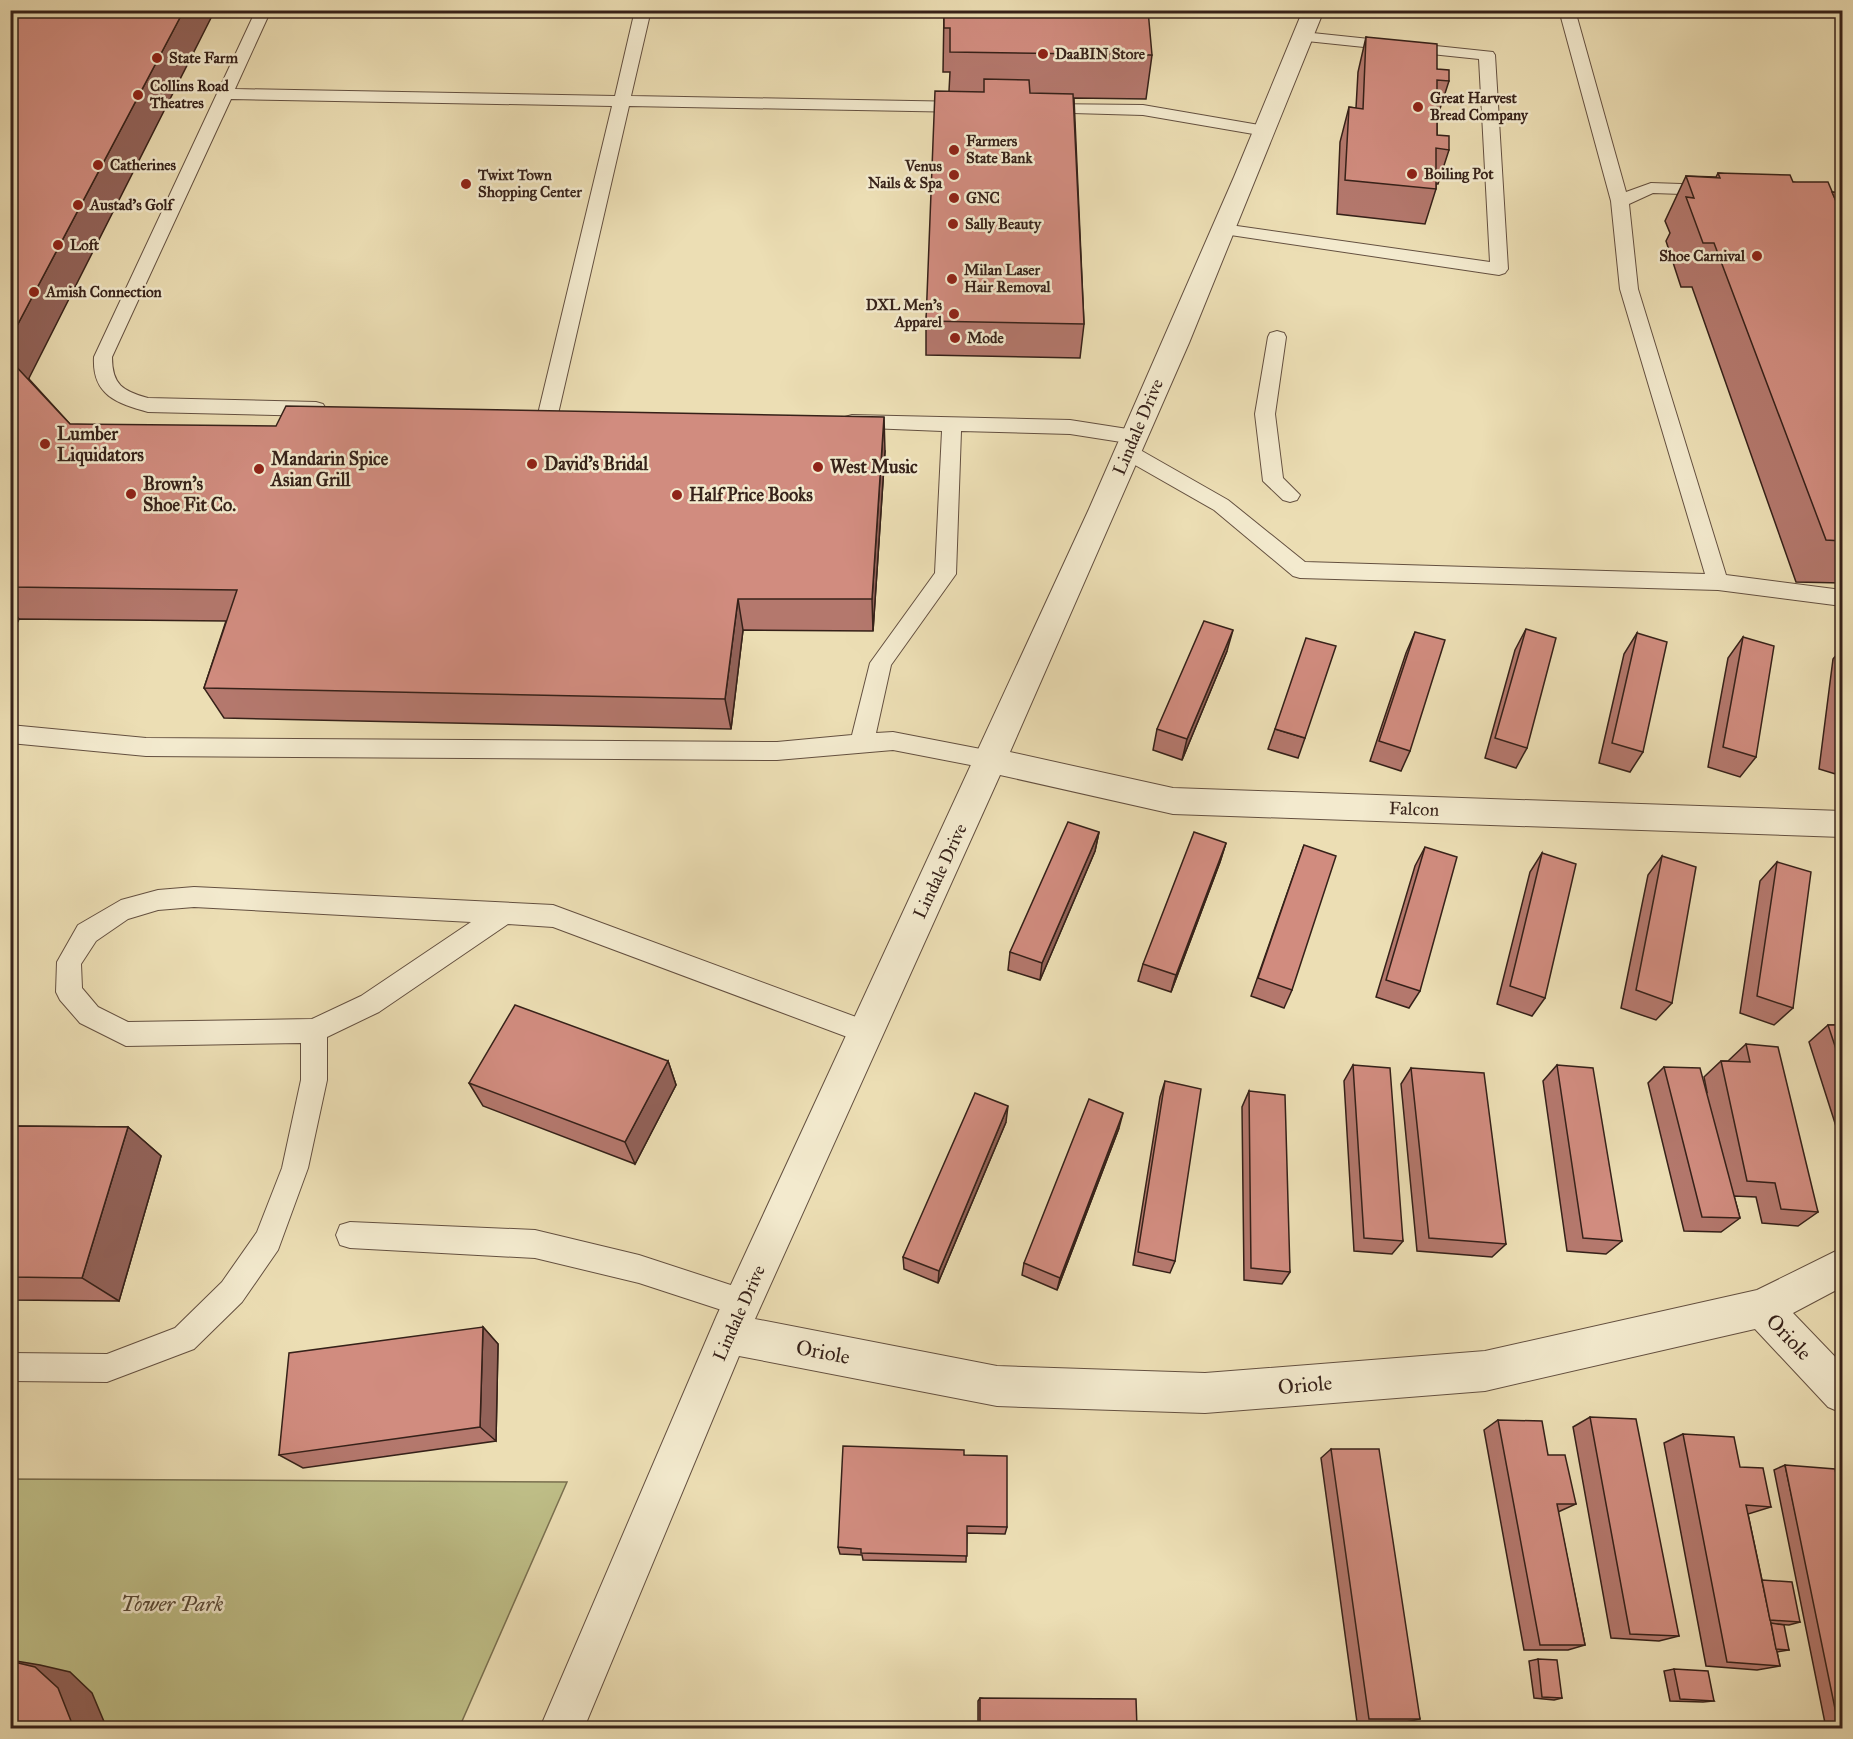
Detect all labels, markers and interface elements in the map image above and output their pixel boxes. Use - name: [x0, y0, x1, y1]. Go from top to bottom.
- place label: DaaBIN Store: [1055, 45, 1146, 63]
- marker: DaaBIN Store: [1036, 47, 1050, 61]
- place label: State Farm: [169, 49, 238, 67]
- marker: State Farm: [150, 51, 164, 65]
- place label: Collins Road Theatres: [149, 77, 229, 112]
- marker: Collins Road Theatres: [131, 88, 145, 102]
- place label: Great Harvest Bread Company: [1430, 89, 1529, 125]
- marker: Great Harvest Bread Company: [1411, 100, 1425, 114]
- place label: Farmers State Bank: [966, 132, 1033, 167]
- marker: Farmers State Bank: [947, 143, 961, 157]
- place label: Catherines: [110, 156, 177, 174]
- place label: Venus Nails & Spa: [868, 157, 943, 193]
- marker: Catherines: [91, 158, 105, 172]
- place label: Boiling Pot: [1424, 165, 1494, 184]
- place label: Twixt Town Shopping Center: [477, 166, 582, 202]
- marker: Boiling Pot: [1405, 167, 1419, 181]
- marker: Venus Nails & Spa: [947, 168, 961, 182]
- marker: Twixt Town Shopping Center: [459, 177, 473, 191]
- place label: GNC: [966, 189, 1000, 207]
- marker: GNC: [947, 191, 961, 205]
- place label: Austad's Golf: [89, 196, 176, 214]
- marker: Austad's Golf: [71, 198, 85, 212]
- place label: Sally Beauty: [965, 215, 1042, 234]
- marker: Sally Beauty: [946, 217, 960, 231]
- place label: Loft: [70, 236, 100, 254]
- marker: Loft: [51, 238, 65, 252]
- place label: Shoe Carnival: [1659, 247, 1746, 265]
- marker: Shoe Carnival: [1750, 249, 1764, 263]
- place label: Milan Laser Hair Removal: [964, 261, 1052, 296]
- marker: Milan Laser Hair Removal: [945, 272, 959, 286]
- place label: Amish Connection: [45, 283, 163, 301]
- marker: Amish Connection: [27, 285, 41, 299]
- place label: DXL Men's Apparel: [866, 296, 943, 332]
- marker: DXL Men's Apparel: [947, 307, 961, 321]
- place label: Mode: [967, 329, 1004, 347]
- marker: Mode: [948, 331, 962, 345]
- street label: Lindale Drive: [1108, 376, 1168, 478]
- place label: Lumber Liquidators: [57, 423, 144, 467]
- marker: Lumber Liquidators: [38, 437, 52, 451]
- place label: Mandarin Spice Asian Grill: [270, 448, 389, 491]
- place label: David's Bridal: [544, 453, 649, 475]
- place label: West Music: [830, 456, 918, 478]
- marker: David's Bridal: [525, 457, 539, 471]
- marker: West Music: [811, 460, 825, 474]
- marker: Mandarin Spice Asian Grill: [252, 462, 266, 476]
- place label: Brown's Shoe Fit Co.: [143, 473, 236, 516]
- place label: Half Price Books: [689, 484, 813, 506]
- marker: Brown's Shoe Fit Co.: [124, 487, 138, 501]
- marker: Half Price Books: [670, 488, 684, 502]
- street label: Falcon: [1388, 797, 1440, 821]
- street label: Lindale Drive: [908, 820, 972, 922]
- street label: Lindale Drive: [708, 1262, 770, 1364]
- street label: Oriole: [1761, 1308, 1817, 1366]
- street label: Oriole: [794, 1334, 852, 1370]
- street label: Oriole: [1277, 1370, 1334, 1400]
- park label: Tower Park: [121, 1591, 224, 1617]

